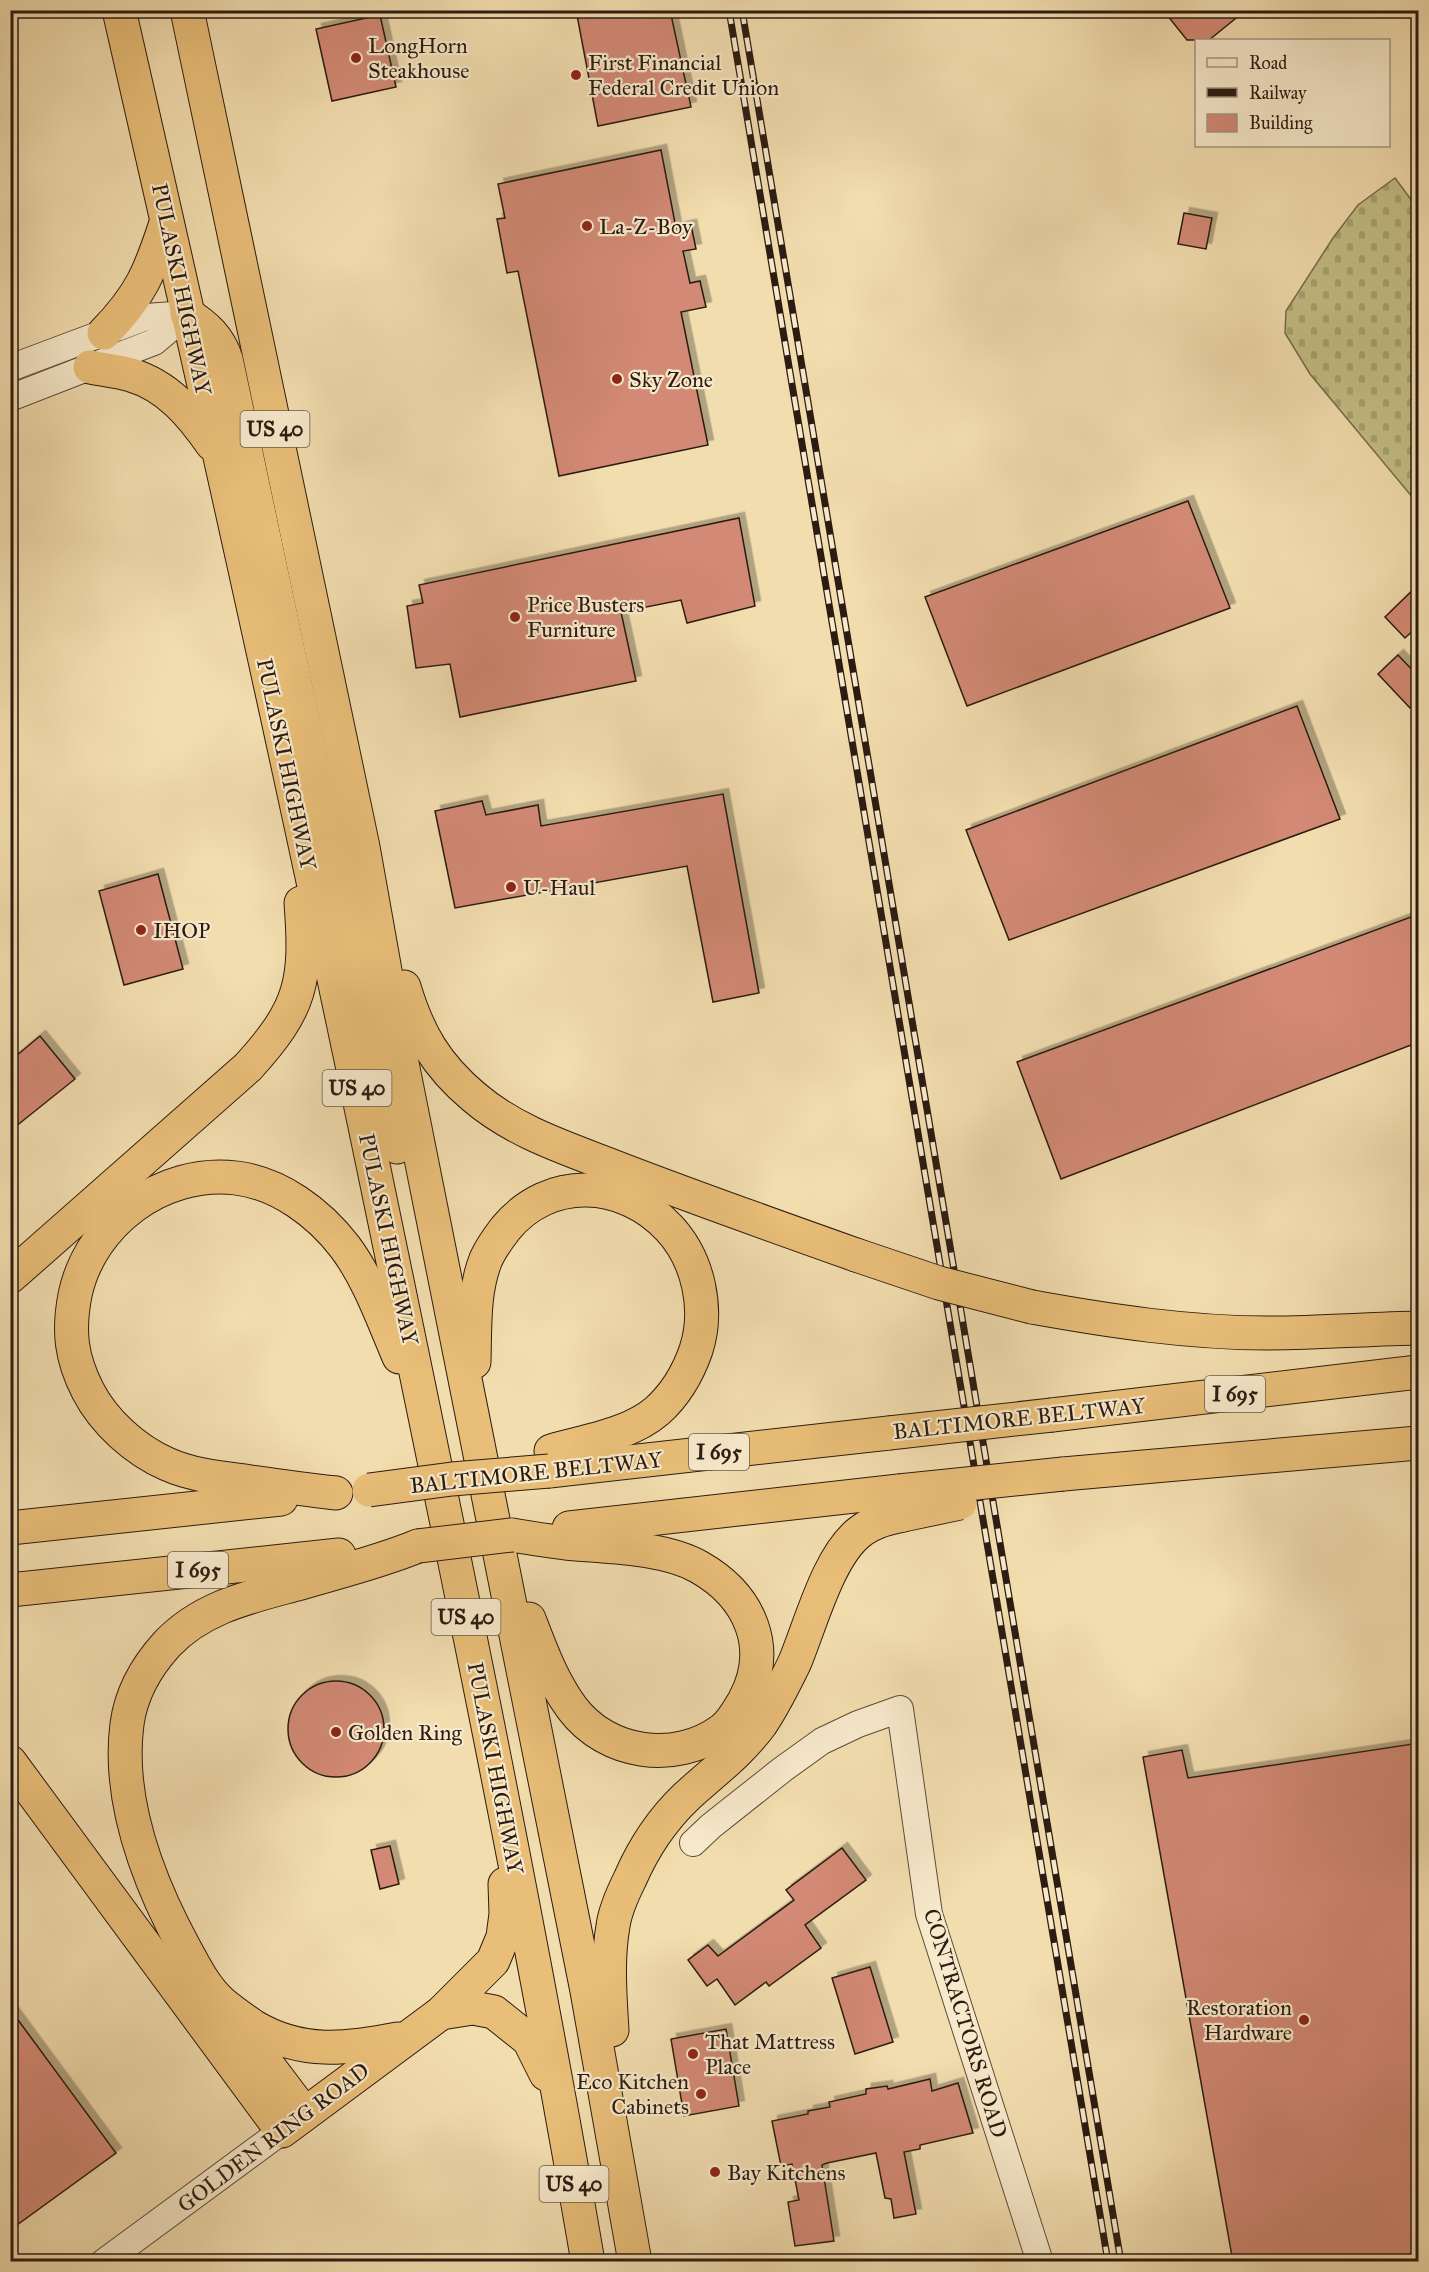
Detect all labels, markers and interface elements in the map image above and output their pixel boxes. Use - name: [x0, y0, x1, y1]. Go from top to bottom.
- place label: LongHorn Steakhouse: [368, 32, 469, 84]
- legend: [1195, 39, 1390, 147]
- place label: First Financial Federal Credit Union: [588, 49, 779, 101]
- marker: LongHorn Steakhouse: [349, 51, 363, 65]
- text: Road: [1249, 52, 1287, 74]
- marker: First Financial Federal Credit Union: [569, 68, 583, 82]
- text: Railway: [1249, 82, 1307, 104]
- text: Building: [1249, 112, 1313, 135]
- street label: PULASKI HIGHWAY: [146, 181, 217, 398]
- place label: La-Z-Boy: [599, 213, 693, 240]
- marker: La-Z-Boy: [580, 219, 594, 233]
- place label: Sky Zone: [629, 366, 713, 393]
- marker: Sky Zone: [610, 372, 624, 386]
- road number: US 40: [240, 411, 310, 447]
- place label: Price Busters Furniture: [527, 591, 644, 643]
- marker: Price Busters Furniture: [508, 610, 522, 624]
- street label: PULASKI HIGHWAY: [251, 656, 322, 873]
- place label: U-Haul: [523, 874, 595, 901]
- marker: U-Haul: [504, 880, 518, 894]
- place label: IHOP: [153, 917, 211, 944]
- marker: IHOP: [134, 923, 148, 937]
- road number: US 40: [322, 1070, 392, 1106]
- street label: PULASKI HIGHWAY: [353, 1131, 424, 1348]
- road number: I 695: [1205, 1376, 1265, 1412]
- street label: BALTIMORE BELTWAY: [892, 1392, 1148, 1445]
- road number: I 695: [689, 1434, 749, 1470]
- street label: BALTIMORE BELTWAY: [409, 1446, 665, 1499]
- road number: I 695: [168, 1552, 228, 1588]
- road number: US 40: [432, 1599, 500, 1635]
- street label: PULASKI HIGHWAY: [462, 1660, 530, 1877]
- place label: Golden Ring: [348, 1719, 462, 1746]
- marker: Golden Ring: [329, 1725, 343, 1739]
- street label: CONTRACTORS ROAD: [918, 1905, 1013, 2141]
- place label: Restoration Hardware: [1186, 1994, 1292, 2046]
- marker: Restoration Hardware: [1297, 2013, 1311, 2027]
- place label: That Mattress Place: [705, 2028, 835, 2080]
- marker: That Mattress Place: [686, 2047, 700, 2061]
- street label: GOLDEN RING ROAD: [172, 2057, 374, 2218]
- place label: Eco Kitchen Cabinets: [576, 2068, 689, 2120]
- marker: Eco Kitchen Cabinets: [694, 2087, 708, 2101]
- place label: Bay Kitchens: [727, 2159, 845, 2186]
- marker: Bay Kitchens: [708, 2165, 722, 2179]
- road number: US 40: [540, 2166, 608, 2202]

